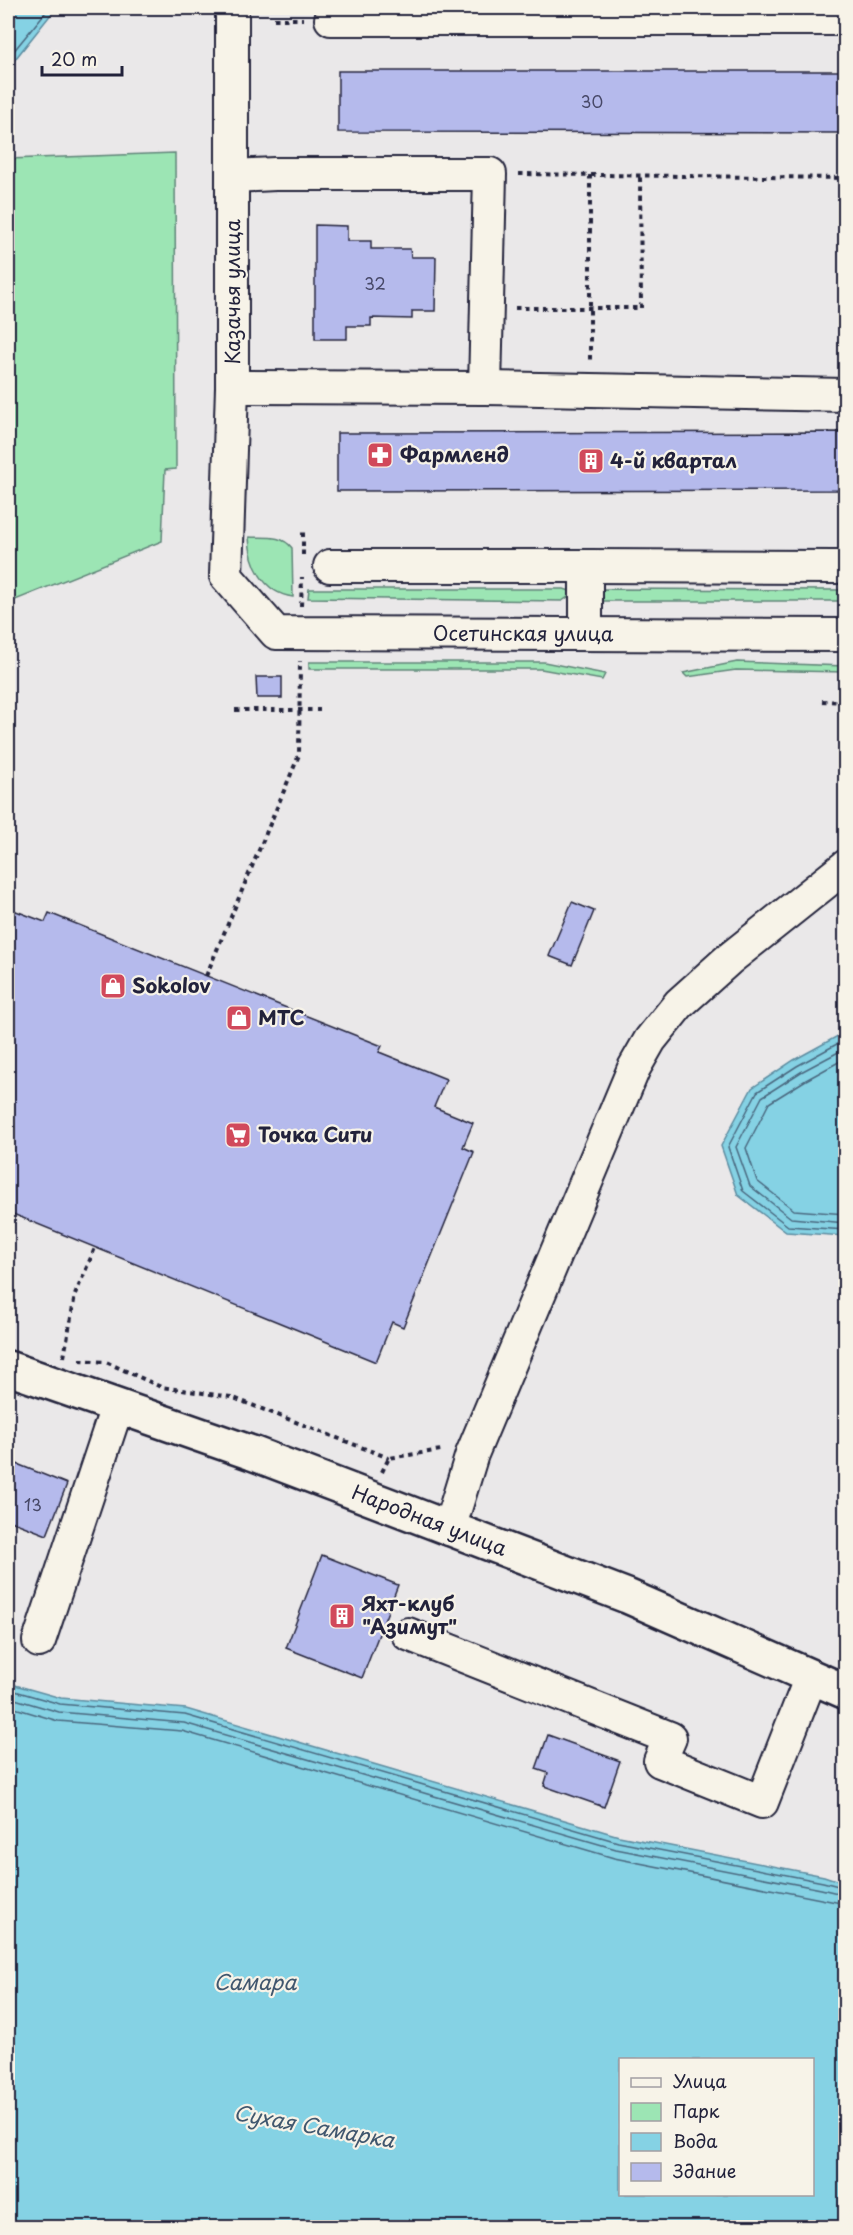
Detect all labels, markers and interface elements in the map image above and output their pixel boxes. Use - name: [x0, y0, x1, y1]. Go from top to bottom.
- scale bar: [42, 39, 122, 77]
- text: 20 m: [51, 45, 97, 72]
- house number: 30: [581, 89, 603, 113]
- street label: Казачья улица: [217, 219, 247, 365]
- house number: 32: [364, 271, 386, 295]
- place label: Фармленд: [400, 439, 509, 469]
- pharmacy icon: Фармленд: [365, 440, 395, 470]
- place label: 4-й квартал: [610, 445, 737, 475]
- building icon: 4-й квартал: [576, 446, 606, 476]
- street label: Осетинская улица: [433, 618, 614, 648]
- place label: Sokolov: [132, 970, 211, 1000]
- shop icon: Sokolov: [98, 971, 128, 1001]
- place label: МТС: [258, 1002, 305, 1032]
- shop icon: МТС: [224, 1003, 254, 1033]
- place label: Точка Сити: [258, 1119, 373, 1149]
- supermarket icon: Точка Сити: [223, 1120, 253, 1150]
- street label: Народная улица: [348, 1476, 512, 1563]
- house number: 13: [24, 1492, 42, 1516]
- place label: Яхт-клуб "Азимут": [361, 1588, 457, 1641]
- building icon: Яхт-клуб "Азимут": [327, 1601, 357, 1631]
- water label: Самара: [214, 1965, 297, 1997]
- legend: [619, 2058, 814, 2196]
- text: Улица: [673, 2067, 727, 2094]
- water label: Сухая Самарка: [231, 2095, 398, 2155]
- text: Парк: [673, 2097, 720, 2124]
- text: Вода: [673, 2127, 718, 2154]
- text: Здание: [673, 2157, 736, 2184]

